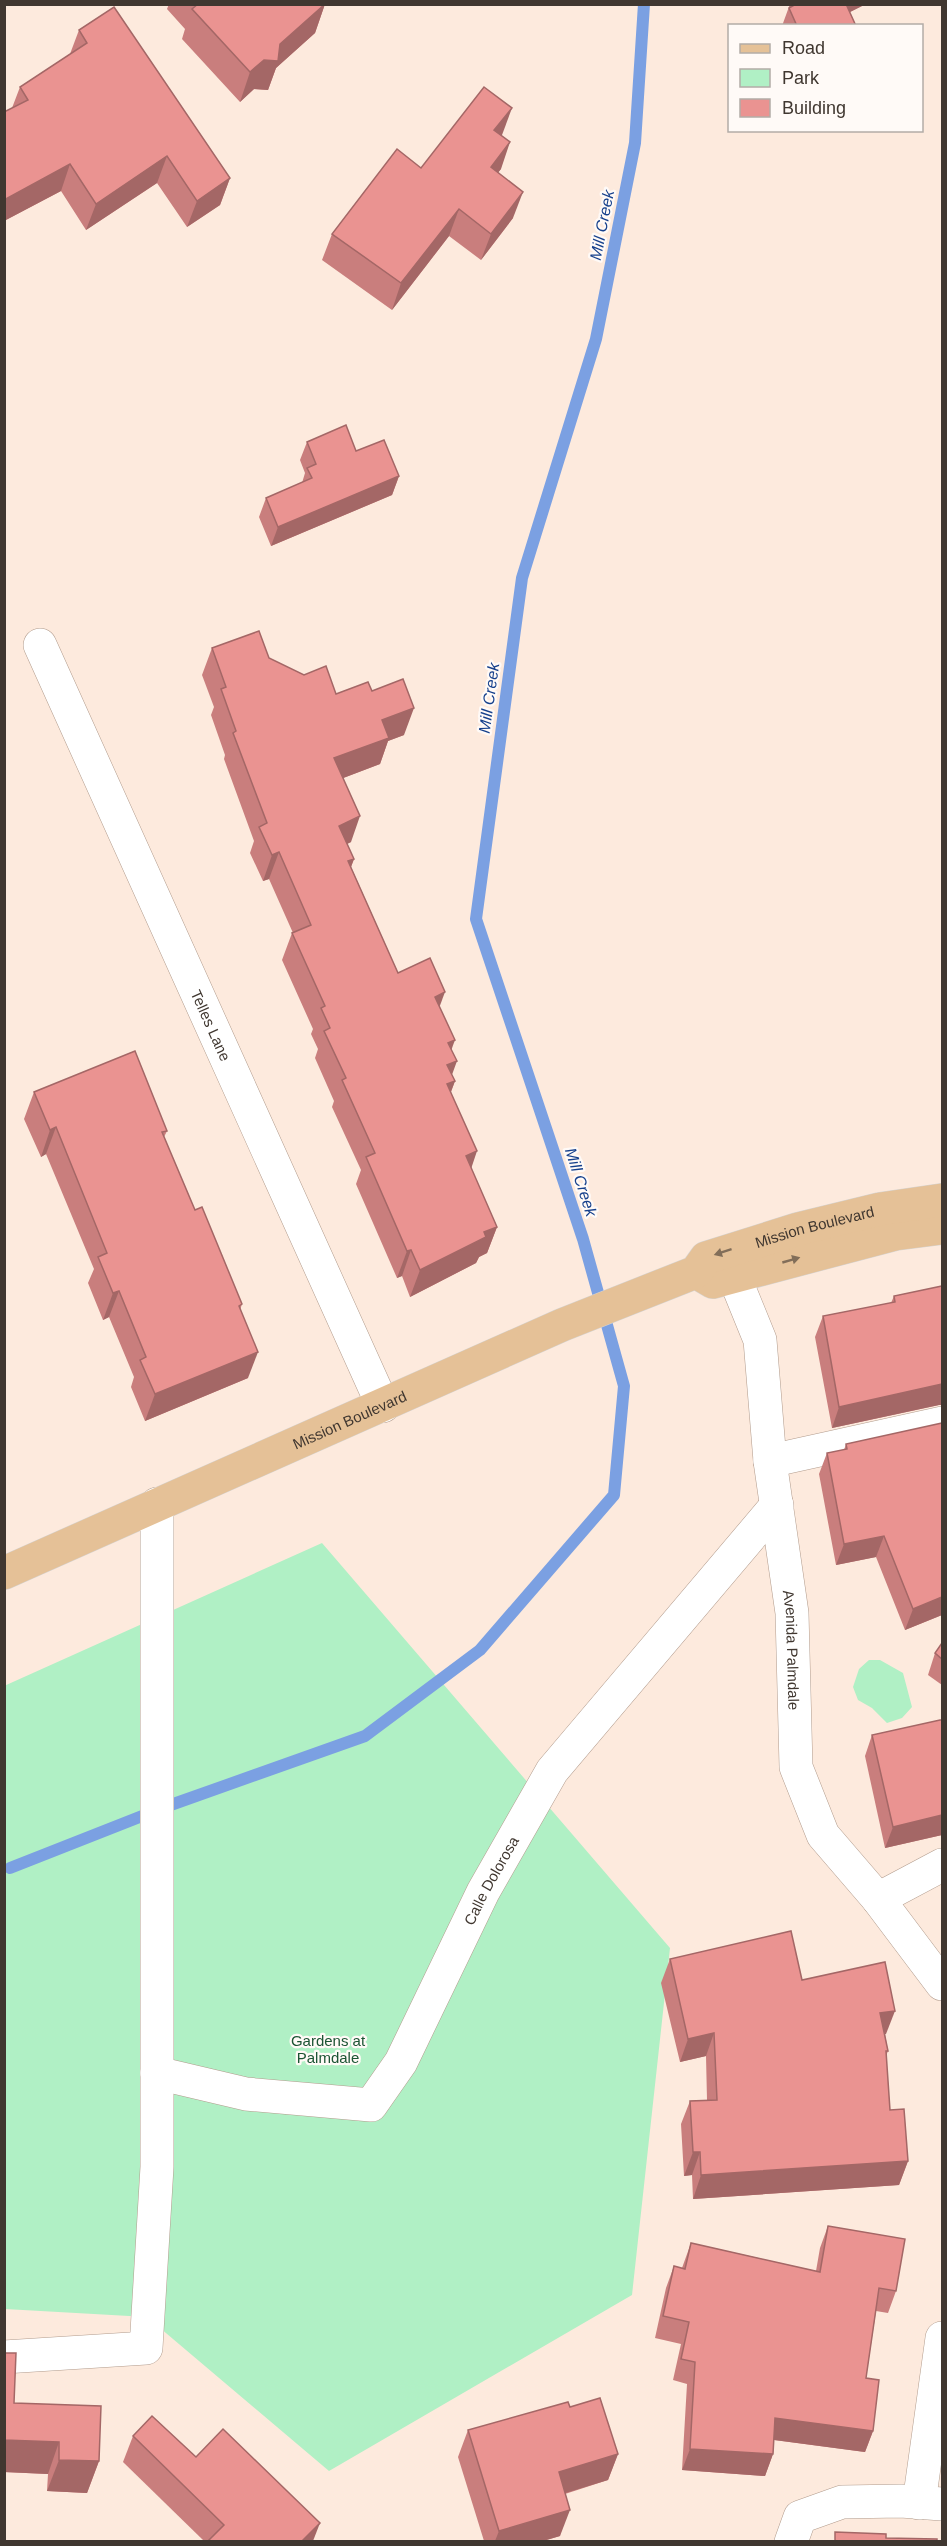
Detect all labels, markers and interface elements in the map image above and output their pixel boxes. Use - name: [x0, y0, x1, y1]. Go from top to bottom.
- legend: [728, 24, 923, 132]
- text: Road: [782, 38, 825, 58]
- text: Park: [782, 68, 820, 88]
- text: Building: [782, 98, 846, 118]
- water label: Mill Creek: [587, 187, 617, 262]
- water label: Mill Creek: [476, 661, 503, 734]
- street label: Telles Lane: [188, 987, 235, 1063]
- water label: Mill Creek: [562, 1146, 600, 1219]
- street label: Mission Boulevard: [753, 1202, 876, 1251]
- one-way arrow: [714, 1248, 732, 1258]
- one-way arrow: [782, 1255, 800, 1264]
- street label: Mission Boulevard: [290, 1387, 409, 1452]
- street label: Avenida Palmdale: [780, 1589, 803, 1710]
- street label: Calle Dolorosa: [460, 1832, 522, 1928]
- park label: Gardens at Palmdale: [291, 2032, 366, 2066]

